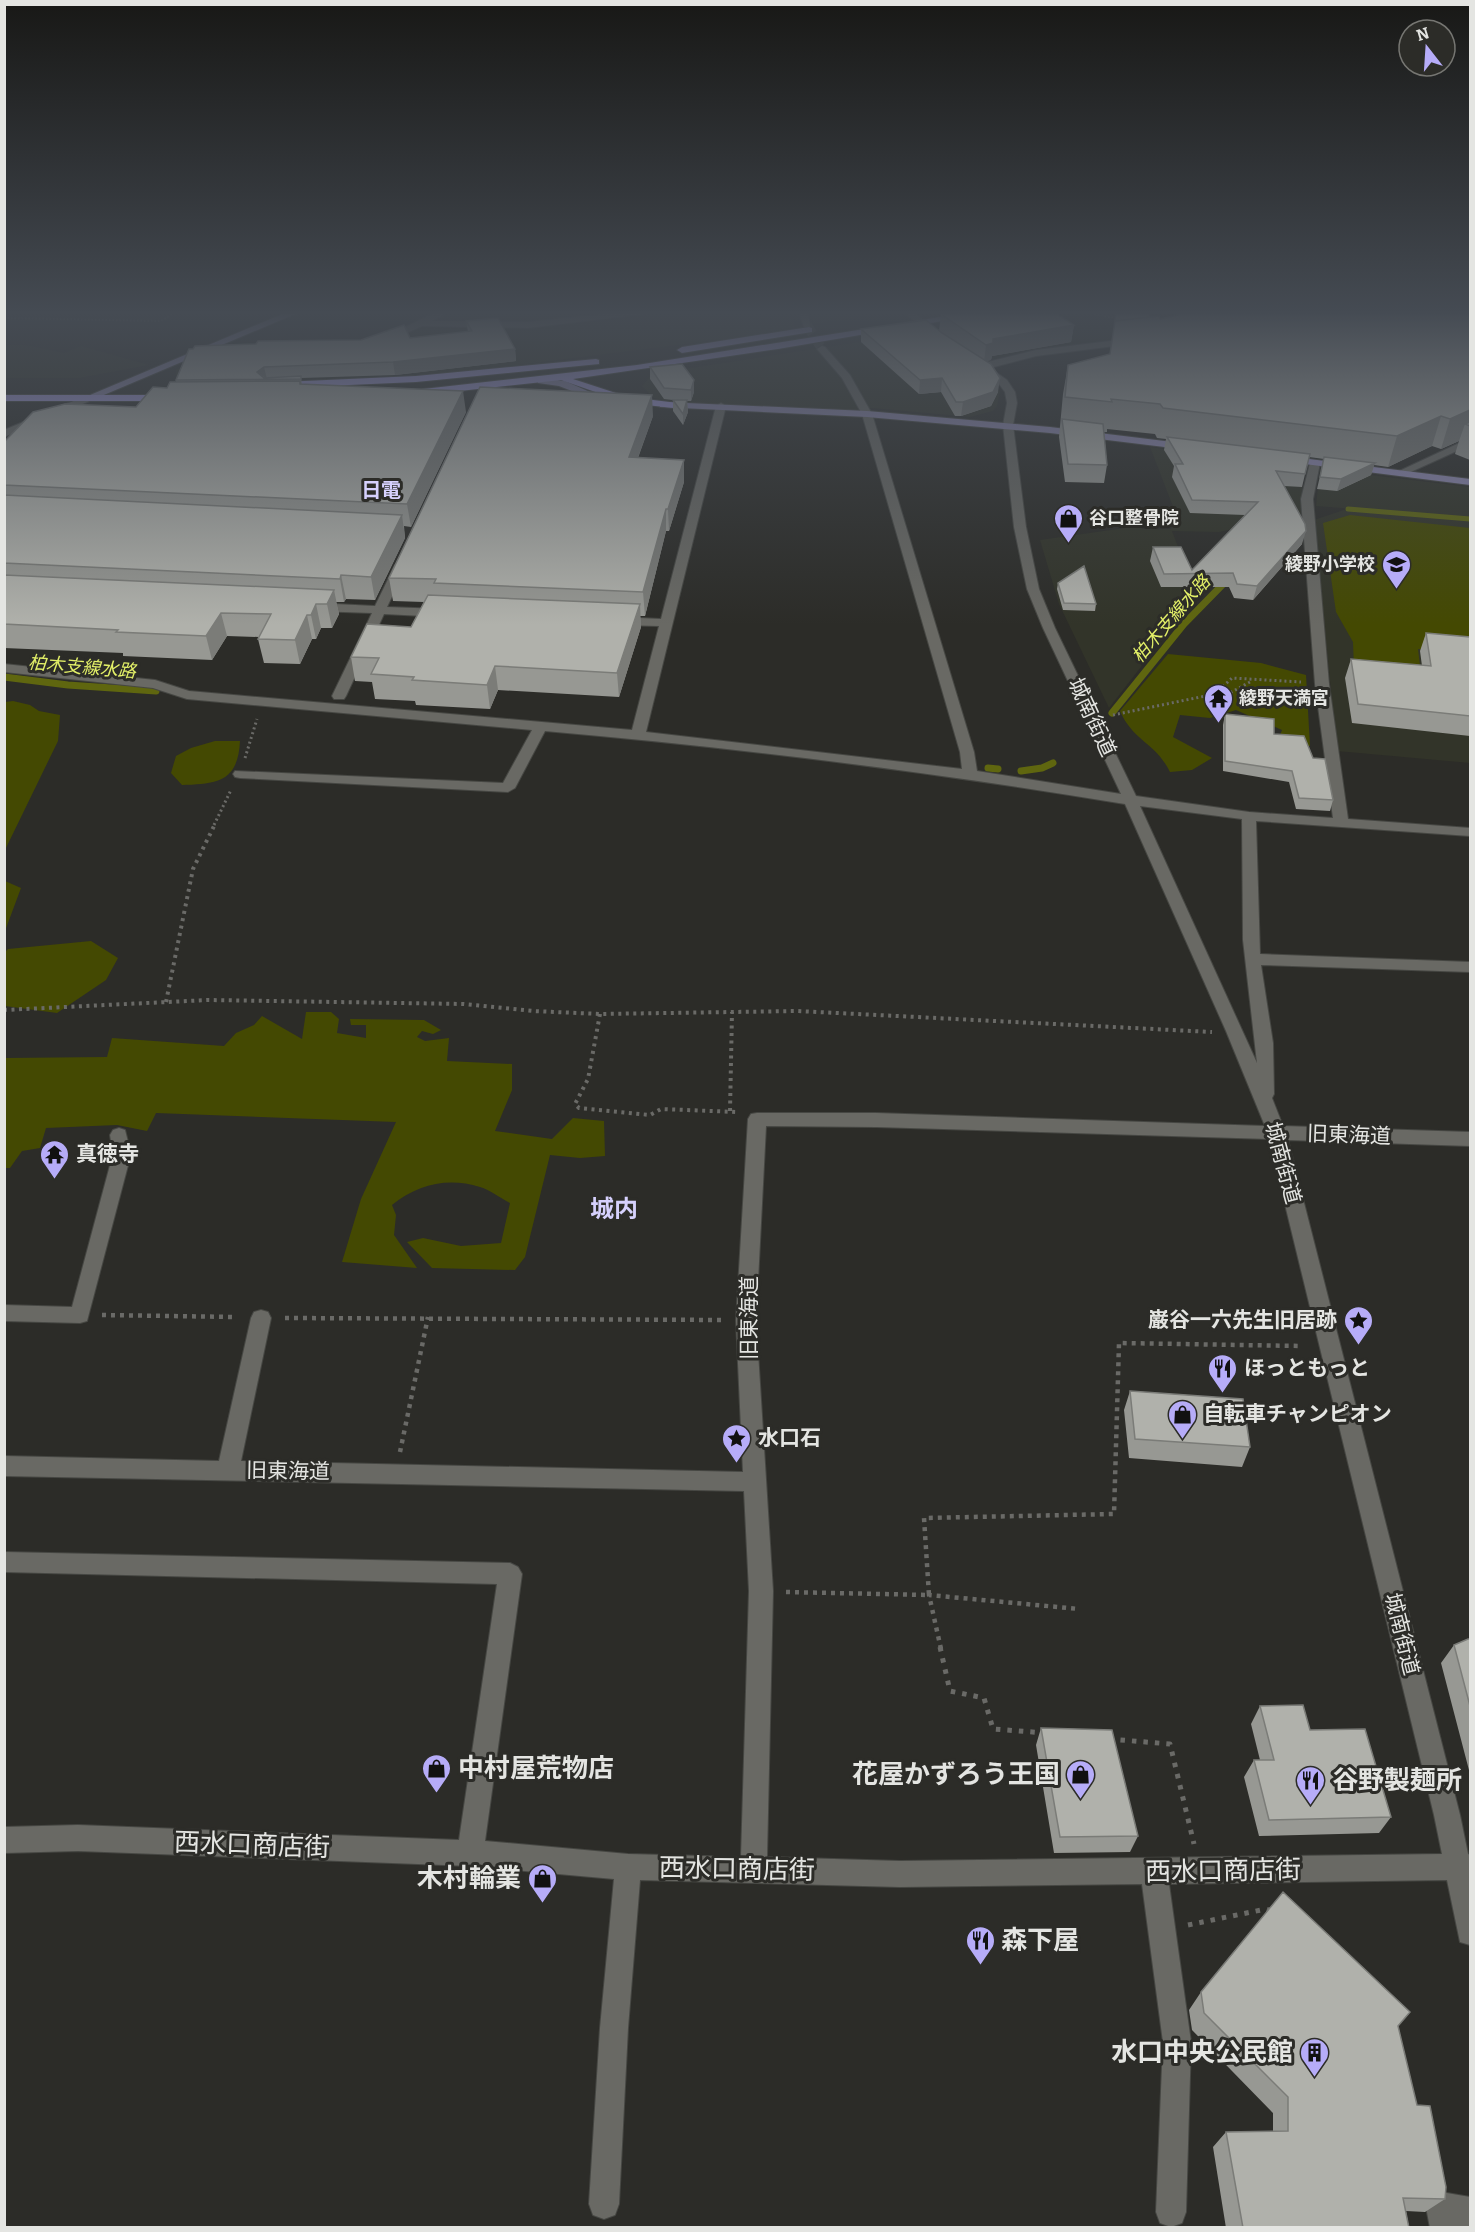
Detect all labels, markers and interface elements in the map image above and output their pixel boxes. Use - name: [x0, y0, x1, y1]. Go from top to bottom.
- north arrow: [1397, 18, 1457, 78]
- text: N: [1414, 23, 1431, 45]
- district label: 日電: [361, 478, 401, 502]
- shop icon: 谷口整骨院: [1052, 502, 1084, 544]
- place label: 谷口整骨院: [1089, 507, 1179, 529]
- school or university icon: 綾野小学校: [1380, 548, 1412, 590]
- place label: 綾野小学校: [1285, 553, 1375, 575]
- water label: 柏木支線水路: [1127, 570, 1216, 667]
- water label: 柏木支線水路: [27, 651, 139, 683]
- street label: 城南街道: [1062, 673, 1122, 761]
- temple icon: 綾野天満宮: [1202, 682, 1234, 724]
- place label: 綾野天満宮: [1239, 687, 1329, 709]
- street label: 城南街道: [1260, 1119, 1306, 1207]
- street label: 旧東海道: [1307, 1121, 1391, 1149]
- temple icon: 真徳寺: [39, 1138, 71, 1180]
- place label: 真徳寺: [76, 1141, 139, 1167]
- district label: 城内: [590, 1195, 638, 1223]
- street label: 旧東海道: [736, 1276, 762, 1360]
- place icon: 巌谷一六先生旧居跡: [1342, 1304, 1374, 1346]
- place label: 巌谷一六先生旧居跡: [1148, 1307, 1337, 1333]
- restaurant icon: ほっともっと: [1207, 1352, 1239, 1394]
- place label: ほっともっと: [1244, 1355, 1370, 1381]
- shop icon: 自転車チャンピオン: [1166, 1398, 1198, 1440]
- place label: 自転車チャンピオン: [1203, 1401, 1392, 1427]
- place icon: 水口石: [721, 1422, 753, 1464]
- place label: 水口石: [758, 1425, 821, 1451]
- street label: 旧東海道: [246, 1457, 330, 1485]
- street label: 城南街道: [1379, 1590, 1425, 1678]
- shop icon: 中村屋荒物店: [421, 1752, 453, 1794]
- place label: 中村屋荒物店: [458, 1753, 614, 1784]
- shop icon: 花屋かずろう王国: [1065, 1758, 1097, 1800]
- place label: 花屋かずろう王国: [852, 1759, 1060, 1790]
- restaurant icon: 谷野製麺所: [1295, 1764, 1327, 1806]
- place label: 谷野製麺所: [1332, 1765, 1462, 1796]
- street label: 西水口商店街: [173, 1827, 331, 1863]
- street label: 西水口商店街: [659, 1852, 815, 1886]
- street label: 西水口商店街: [1145, 1854, 1301, 1888]
- shop icon: 木村輪業: [526, 1862, 558, 1904]
- place label: 木村輪業: [417, 1863, 521, 1894]
- restaurant icon: 森下屋: [964, 1924, 996, 1966]
- place label: 森下屋: [1001, 1925, 1079, 1956]
- building icon: 水口中央公民館: [1298, 2036, 1330, 2078]
- place label: 水口中央公民館: [1111, 2037, 1293, 2068]

